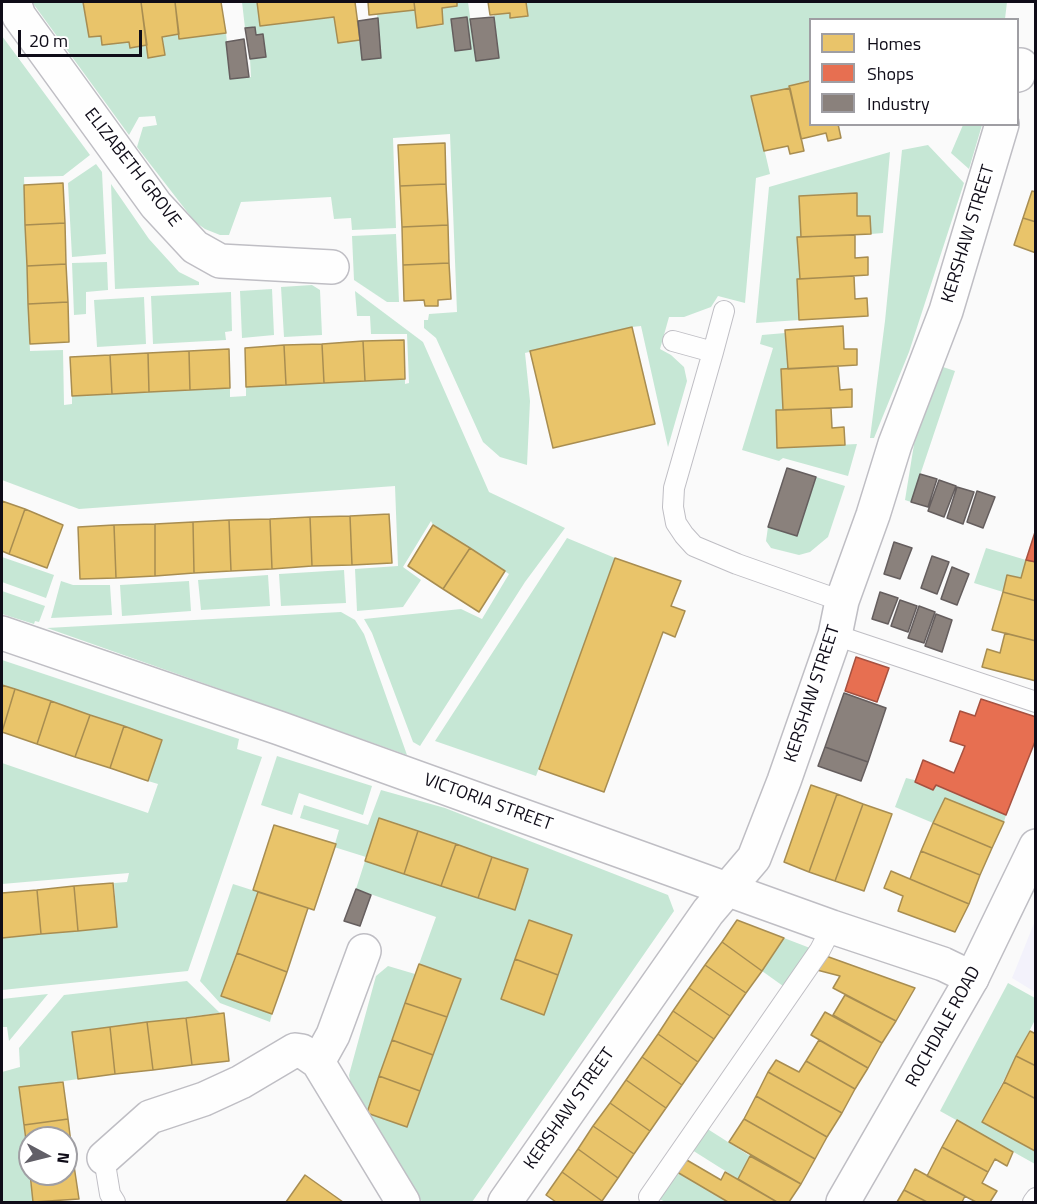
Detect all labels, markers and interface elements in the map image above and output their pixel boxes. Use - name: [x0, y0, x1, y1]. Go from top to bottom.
- scale bar: [21, 18, 146, 56]
- legend: [809, 18, 1019, 126]
- text: 20 m: [29, 27, 68, 54]
- text: Homes: [867, 30, 921, 57]
- text: Shops: [867, 60, 914, 87]
- text: Industry: [867, 90, 930, 117]
- street label: ELIZABETH GROVE: [79, 105, 185, 231]
- street label: KERSHAW STREET: [938, 162, 1000, 306]
- street label: KERSHAW STREET: [781, 623, 845, 765]
- street label: VICTORIA STREET: [421, 770, 555, 836]
- street label: ROCHDALE ROAD: [902, 963, 986, 1091]
- street label: KERSHAW STREET: [520, 1044, 620, 1174]
- north arrow: [18, 1126, 78, 1186]
- text: N: [51, 1151, 76, 1165]

